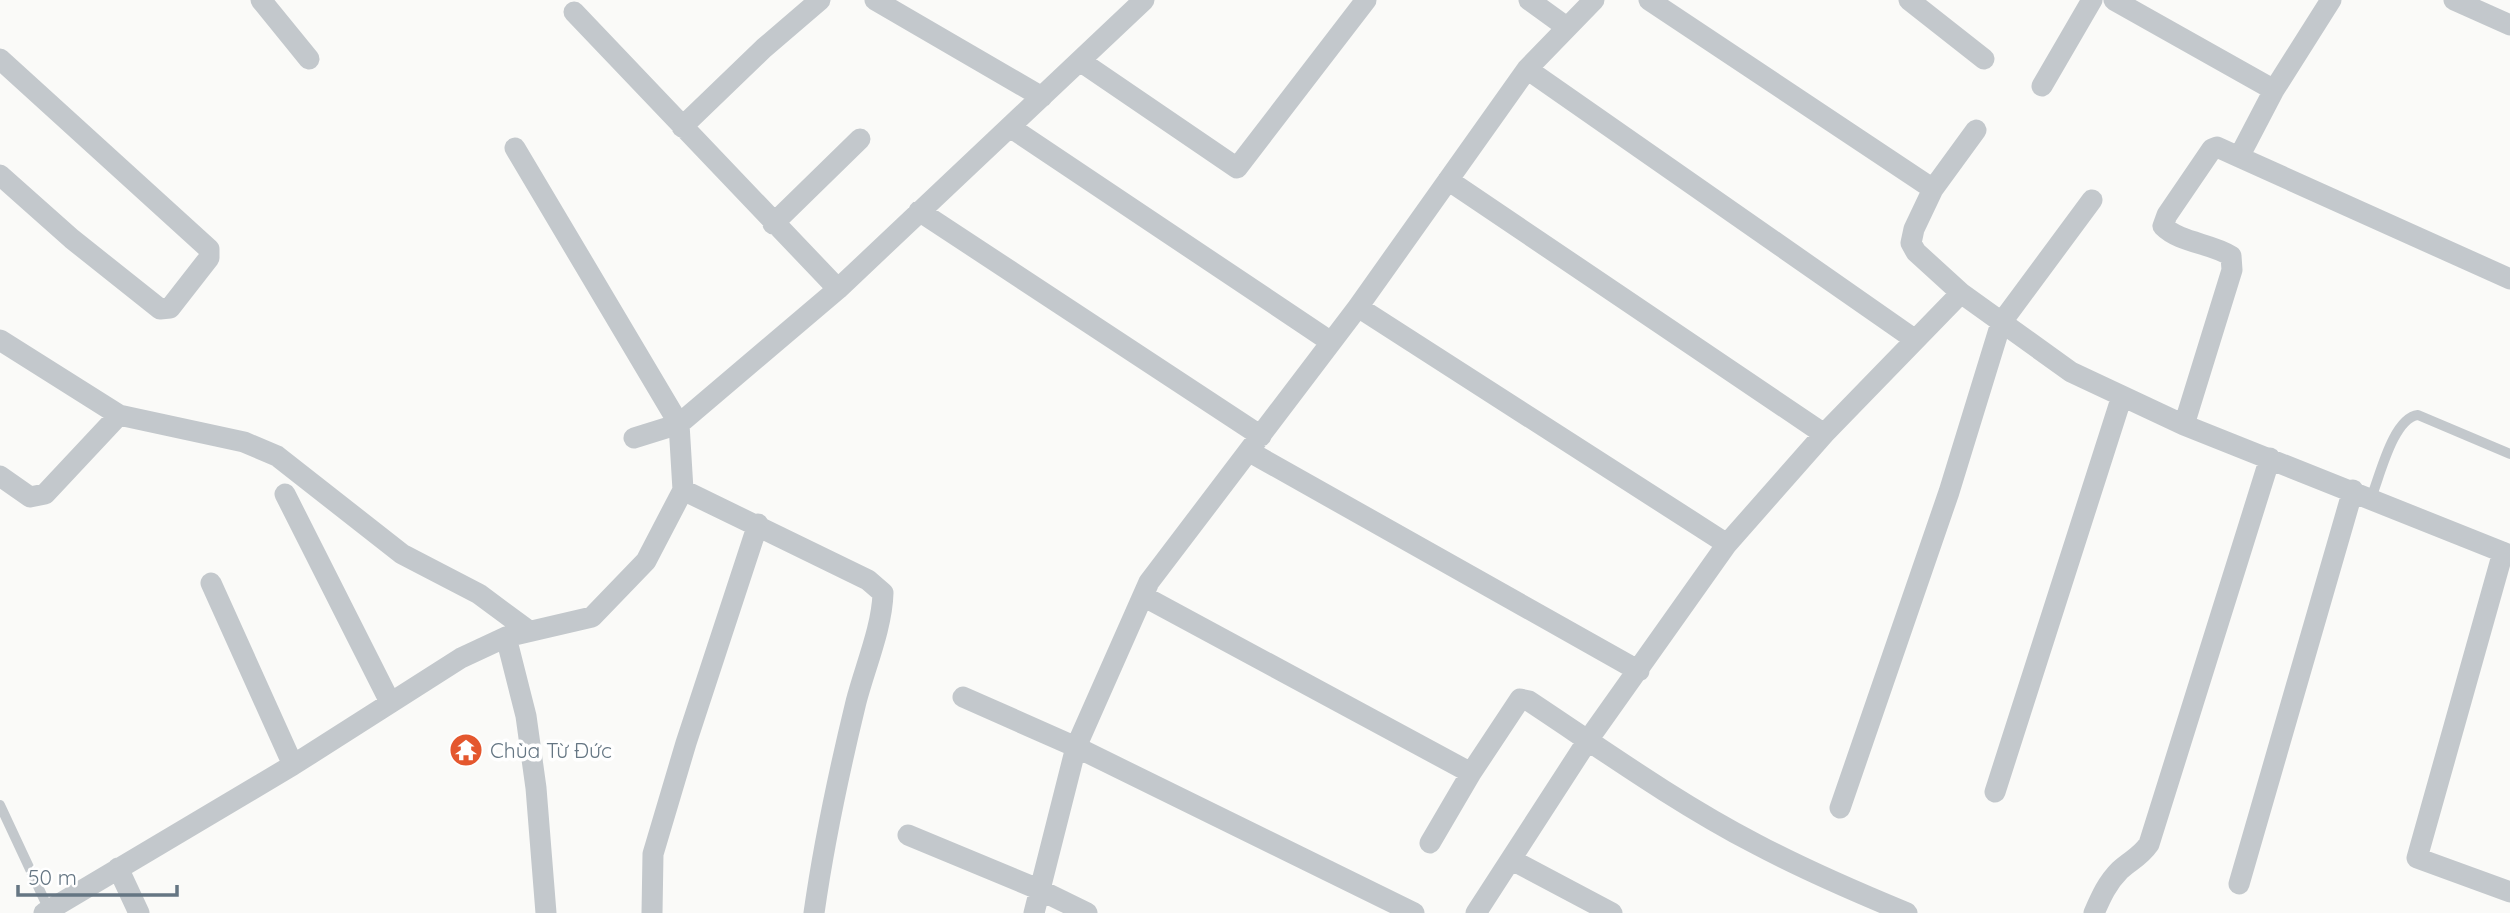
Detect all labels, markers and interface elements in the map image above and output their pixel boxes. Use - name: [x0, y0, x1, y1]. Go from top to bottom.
- temple icon: Chùa Từ Đức: [447, 731, 485, 769]
- place label: Chùa Từ Đức: [490, 737, 612, 763]
- scale bar: [18, 853, 177, 897]
- text: 50 m: [28, 864, 77, 890]

